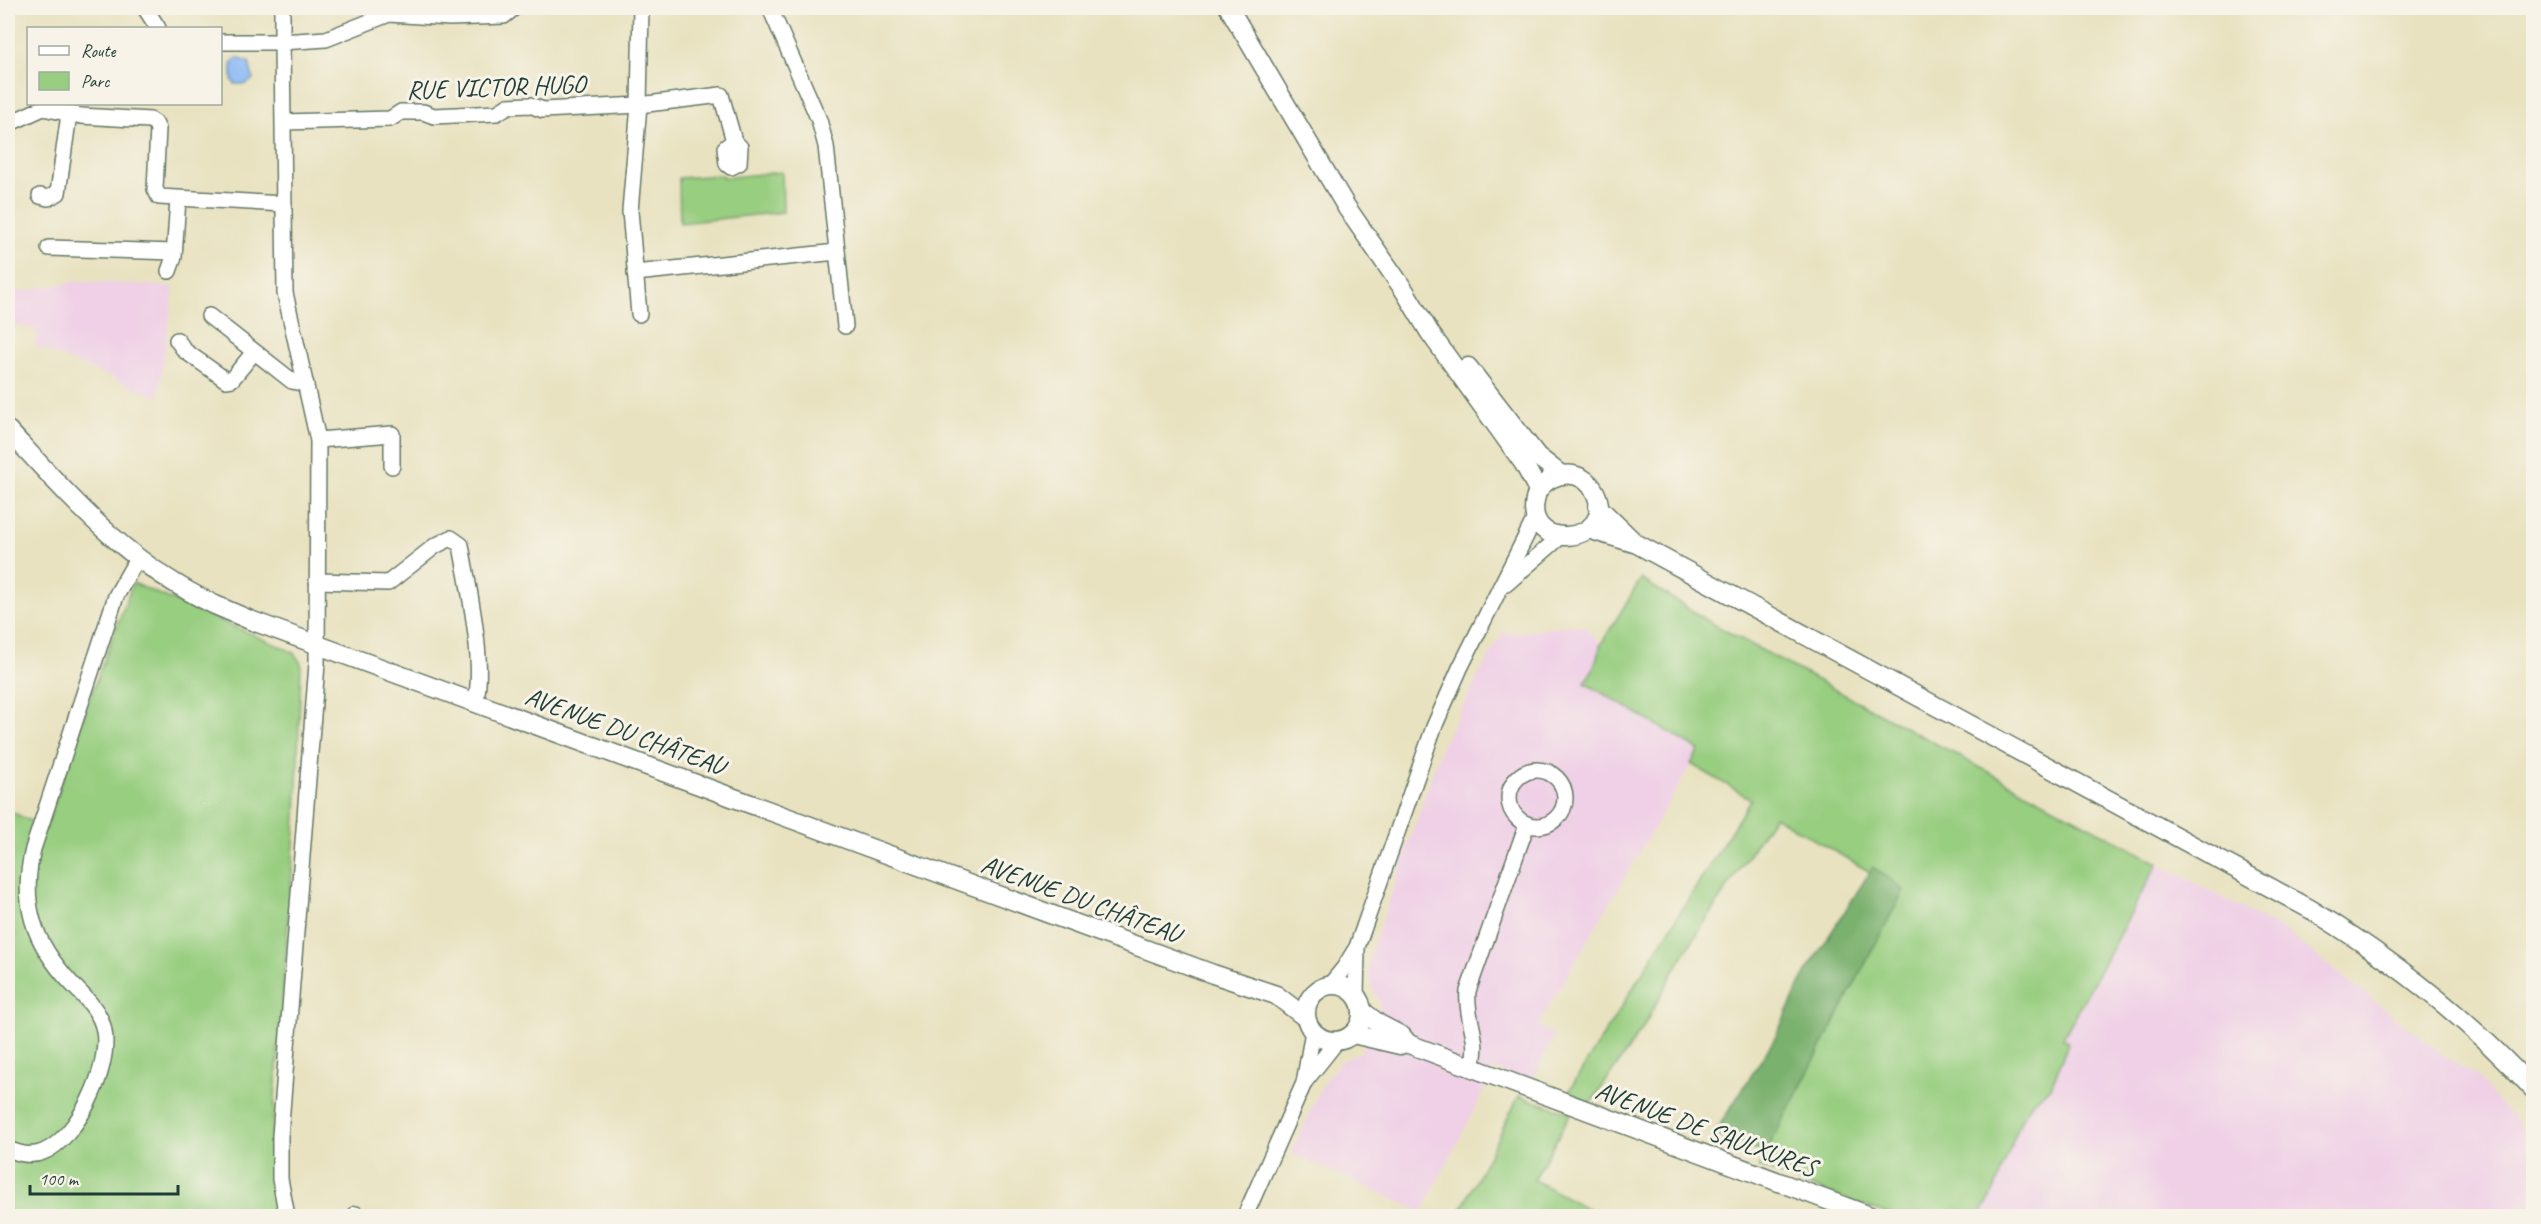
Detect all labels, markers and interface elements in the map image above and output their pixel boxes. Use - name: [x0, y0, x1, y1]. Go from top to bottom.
- legend: [27, 27, 222, 105]
- text: Route: [81, 40, 116, 62]
- street label: RUE VICTOR HUGO: [406, 67, 589, 107]
- text: Parc: [81, 70, 110, 92]
- street label: AVENUE DU CHÂTEAU: [521, 680, 733, 784]
- street label: AVENUE DU CHÂTEAU: [977, 848, 1189, 952]
- street label: AVENUE DE SAULXURES: [1591, 1074, 1824, 1185]
- scale bar: [30, 1158, 178, 1196]
- text: 100 m: [39, 1168, 80, 1190]

